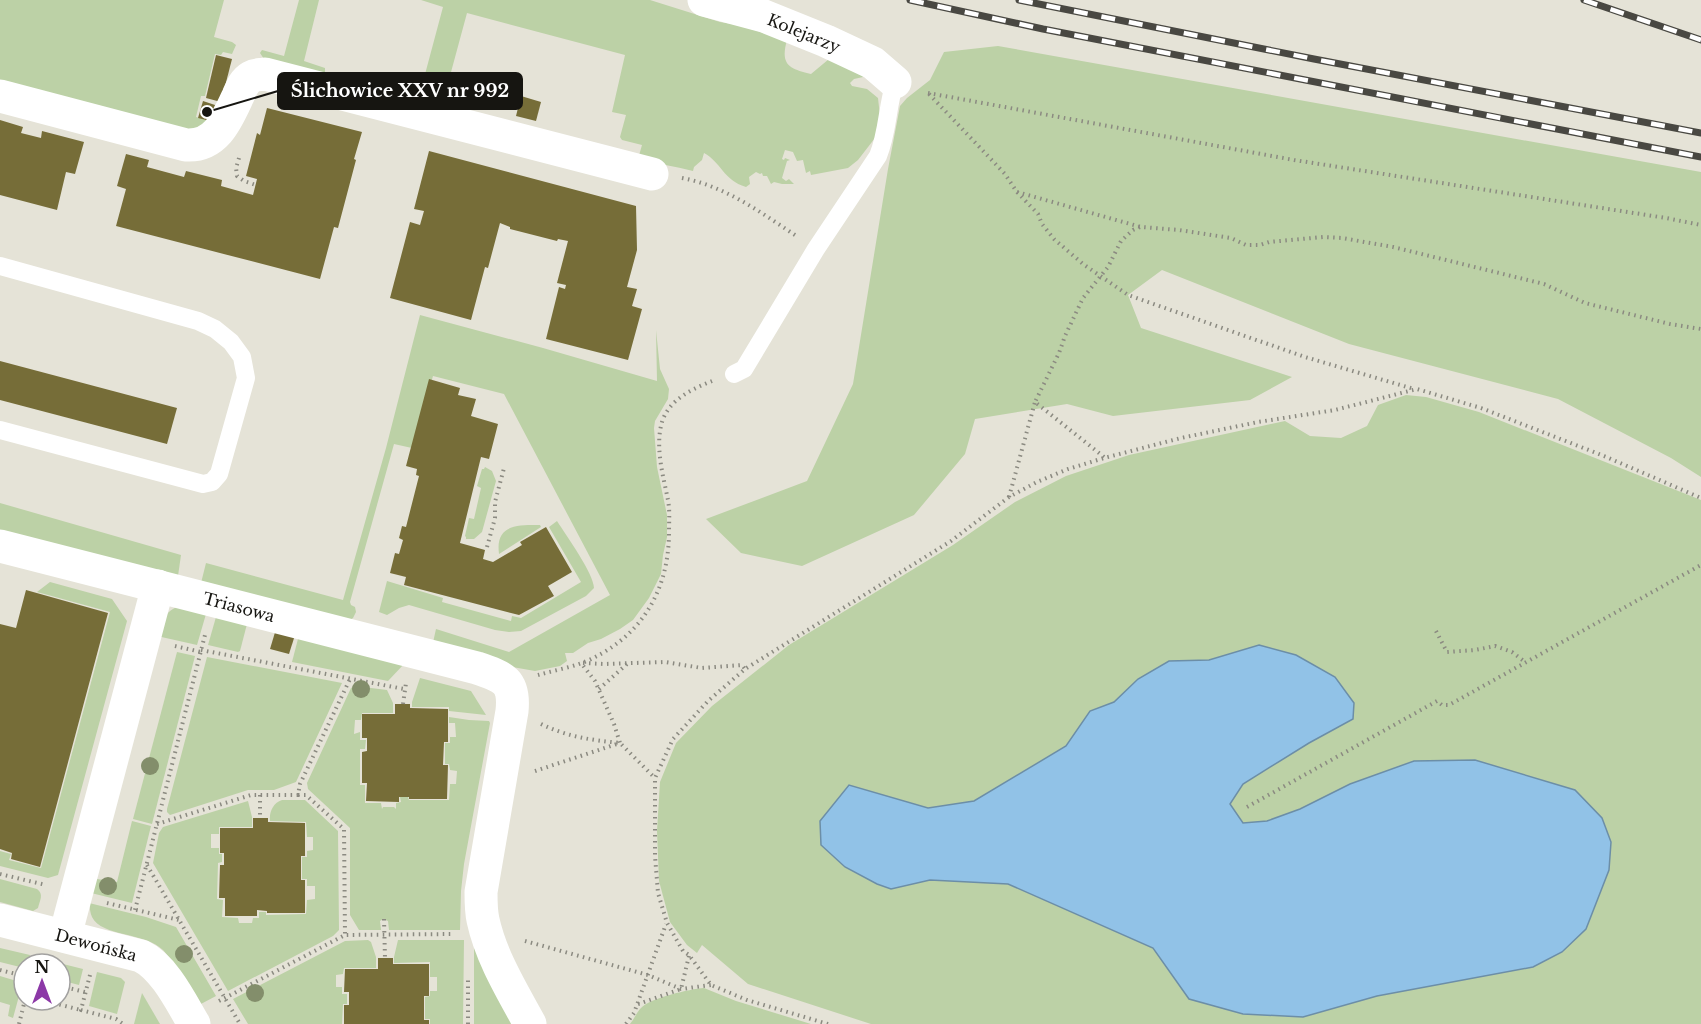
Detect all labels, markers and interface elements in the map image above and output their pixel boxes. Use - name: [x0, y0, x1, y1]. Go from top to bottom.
- street label: Kolejarzy: [764, 9, 844, 57]
- callout: Ślichowice XXV nr 992: [278, 73, 522, 109]
- text: Ślichowice XXV nr 992: [291, 79, 509, 102]
- street label: Triasowa: [201, 588, 277, 626]
- street label: Dewońska: [53, 924, 139, 966]
- north arrow: [12, 952, 72, 1012]
- text: N: [34, 957, 50, 977]

